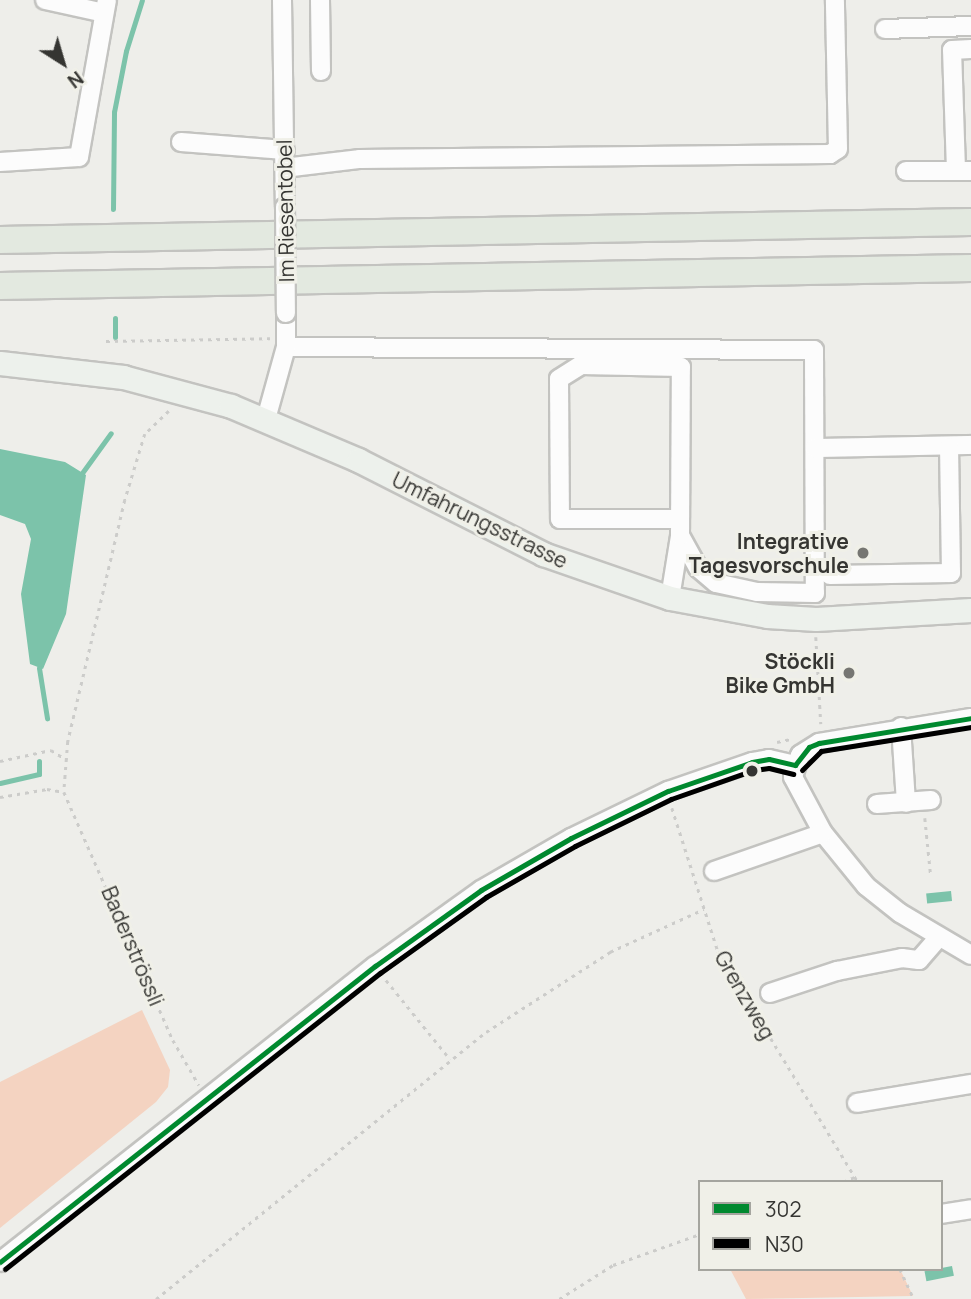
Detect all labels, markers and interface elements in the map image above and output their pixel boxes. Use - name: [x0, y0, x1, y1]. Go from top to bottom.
- north arrow: [28, 28, 98, 98]
- text: N: [62, 65, 89, 94]
- street label: Im Riesentobel: [271, 139, 299, 283]
- street label: Umfahrungsstrasse: [388, 467, 572, 573]
- place label: Integrative Tagesvorschule: [689, 528, 849, 578]
- marker: Integrative Tagesvorschule: [855, 545, 871, 561]
- place label: Stöckli Bike GmbH: [726, 648, 835, 698]
- marker: Stöckli Bike GmbH: [841, 665, 857, 681]
- unlabelled marker: [745, 764, 759, 778]
- street label: Baderströssli: [97, 882, 169, 1010]
- street label: Grenzweg: [710, 946, 780, 1044]
- legend: [698, 1180, 943, 1271]
- text: 302: [765, 1195, 801, 1223]
- text: N30: [765, 1230, 804, 1258]

